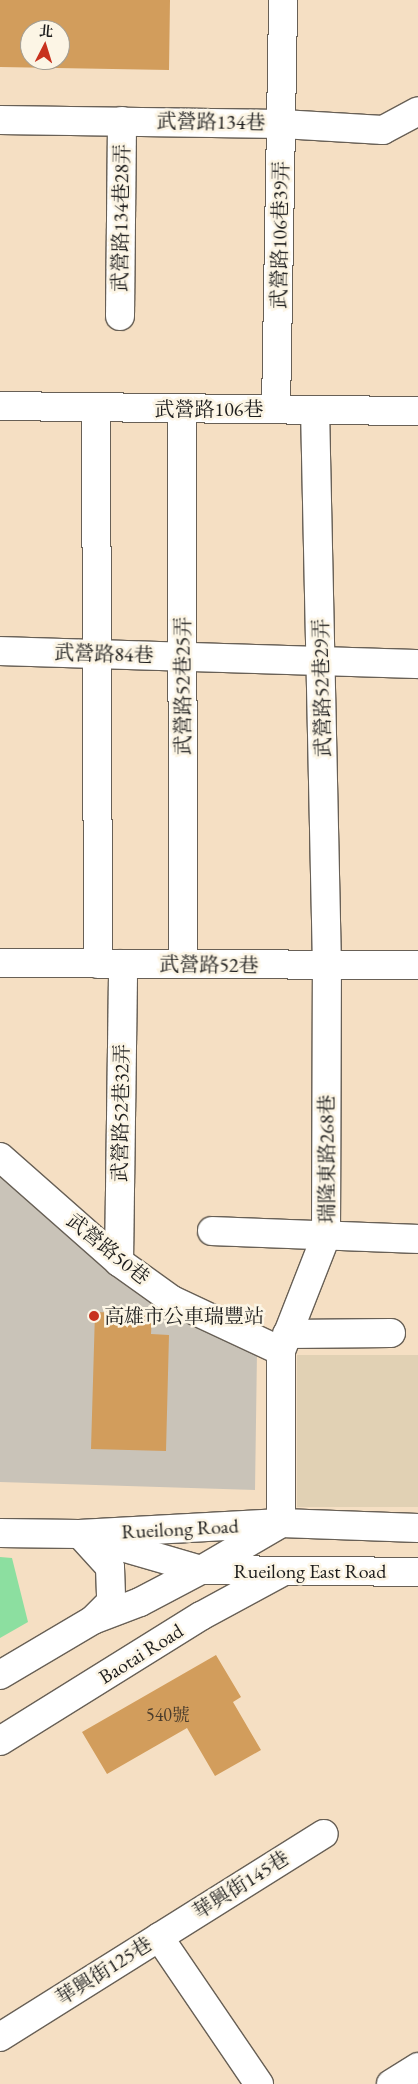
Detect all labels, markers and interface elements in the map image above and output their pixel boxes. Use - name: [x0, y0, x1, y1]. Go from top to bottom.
- north arrow: [20, 20, 70, 70]
- text: 北: [38, 21, 54, 41]
- street label: 武營路134巷: [156, 109, 266, 135]
- street label: 武營路134巷28弄: [108, 144, 134, 292]
- street label: 武營路106巷39弄: [267, 161, 293, 309]
- street label: 武營路106巷: [155, 397, 263, 421]
- street label: 武營路52巷25弄: [171, 617, 195, 755]
- street label: 武營路52巷29弄: [309, 619, 335, 757]
- street label: 武營路84巷: [54, 640, 154, 668]
- street label: 武營路52巷: [159, 952, 259, 978]
- street label: 武營路52巷32弄: [108, 1044, 134, 1182]
- street label: 瑞隆東路268巷: [315, 1095, 339, 1223]
- street label: 武營路50巷: [62, 1208, 154, 1290]
- place label: 高雄市公車瑞豐站: [104, 1304, 264, 1328]
- marker: 高雄市公車瑞豐站: [88, 1310, 100, 1322]
- street label: Rueilong Road: [121, 1514, 239, 1544]
- street label: Rueilong East Road: [234, 1559, 386, 1583]
- street label: Baotai Road: [95, 1619, 187, 1689]
- house number: 540號: [146, 1704, 190, 1726]
- street label: 華興街145巷: [189, 1846, 293, 1924]
- street label: 華興街125巷: [52, 1932, 156, 2010]

